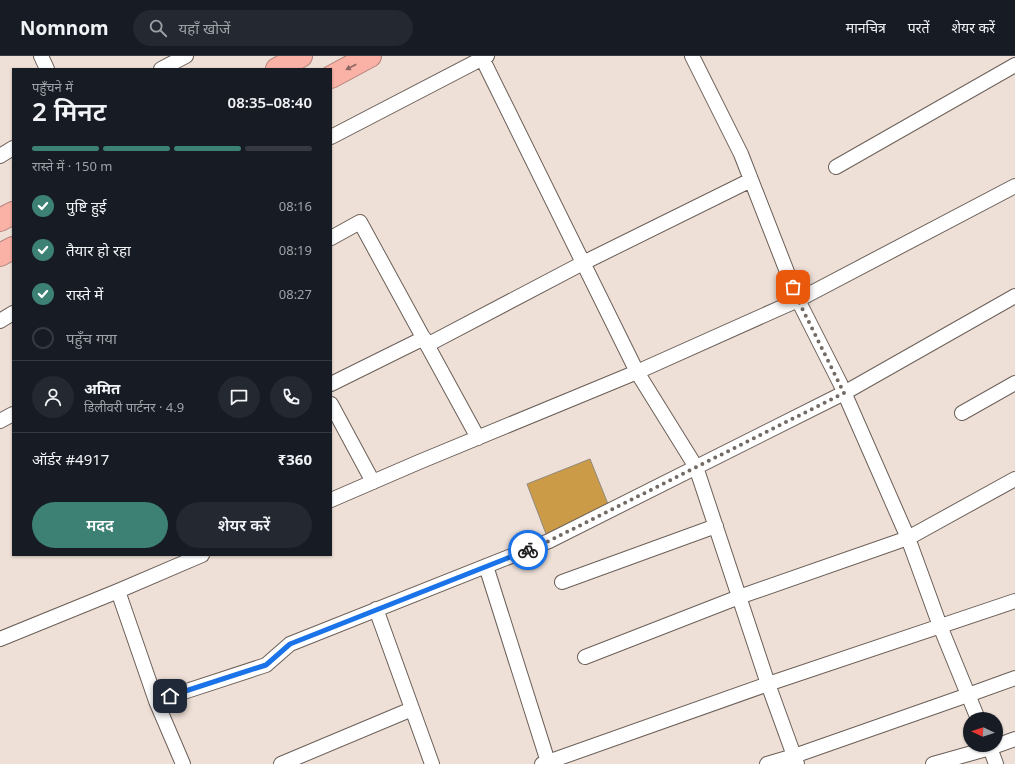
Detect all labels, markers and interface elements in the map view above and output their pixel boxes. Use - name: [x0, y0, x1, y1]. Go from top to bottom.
- search box: [133, 10, 413, 46]
- text: Nomnom: [20, 15, 109, 41]
- icon: search: [147, 17, 169, 39]
- text: यहाँ खोजें: [179, 18, 230, 38]
- text: मानचित्र: [846, 18, 886, 37]
- text: परतें: [908, 18, 930, 37]
- text: शेयर करें: [952, 18, 995, 37]
- one-way arrow: [345, 63, 356, 70]
- text: पहुँचने में: [32, 78, 73, 96]
- text: 08:35–08:40: [228, 92, 312, 112]
- text: 2 मिनट: [32, 93, 106, 129]
- text: रास्ते में · 150 m: [32, 157, 112, 175]
- icon: check: [32, 195, 54, 217]
- text: पुष्टि हुई: [66, 196, 106, 216]
- text: 08:16: [279, 197, 312, 215]
- icon: check: [32, 239, 54, 261]
- text: तैयार हो रहा: [66, 240, 131, 260]
- text: 08:19: [279, 241, 312, 259]
- pin: [776, 270, 810, 304]
- icon: bag: [782, 276, 804, 298]
- icon: check: [32, 283, 54, 305]
- text: रास्ते में: [66, 284, 103, 304]
- text: 08:27: [279, 285, 312, 303]
- text: पहुँच गया: [66, 328, 117, 348]
- button: person: [32, 376, 74, 418]
- button: chat: [218, 376, 260, 418]
- button: phone: [270, 376, 312, 418]
- text: अमित: [84, 378, 120, 398]
- text: डिलीवरी पार्टनर · 4.9: [84, 398, 184, 416]
- text: ऑर्डर #4917: [32, 449, 109, 469]
- text: ₹360: [278, 449, 312, 469]
- button: मदद: [32, 502, 168, 548]
- button: शेयर करें: [176, 502, 312, 548]
- courier: [508, 530, 548, 570]
- icon: bike: [517, 539, 539, 561]
- pin: [153, 679, 187, 713]
- icon: home: [159, 685, 181, 707]
- north arrow: [963, 712, 1003, 752]
- map controls: [963, 712, 1003, 752]

